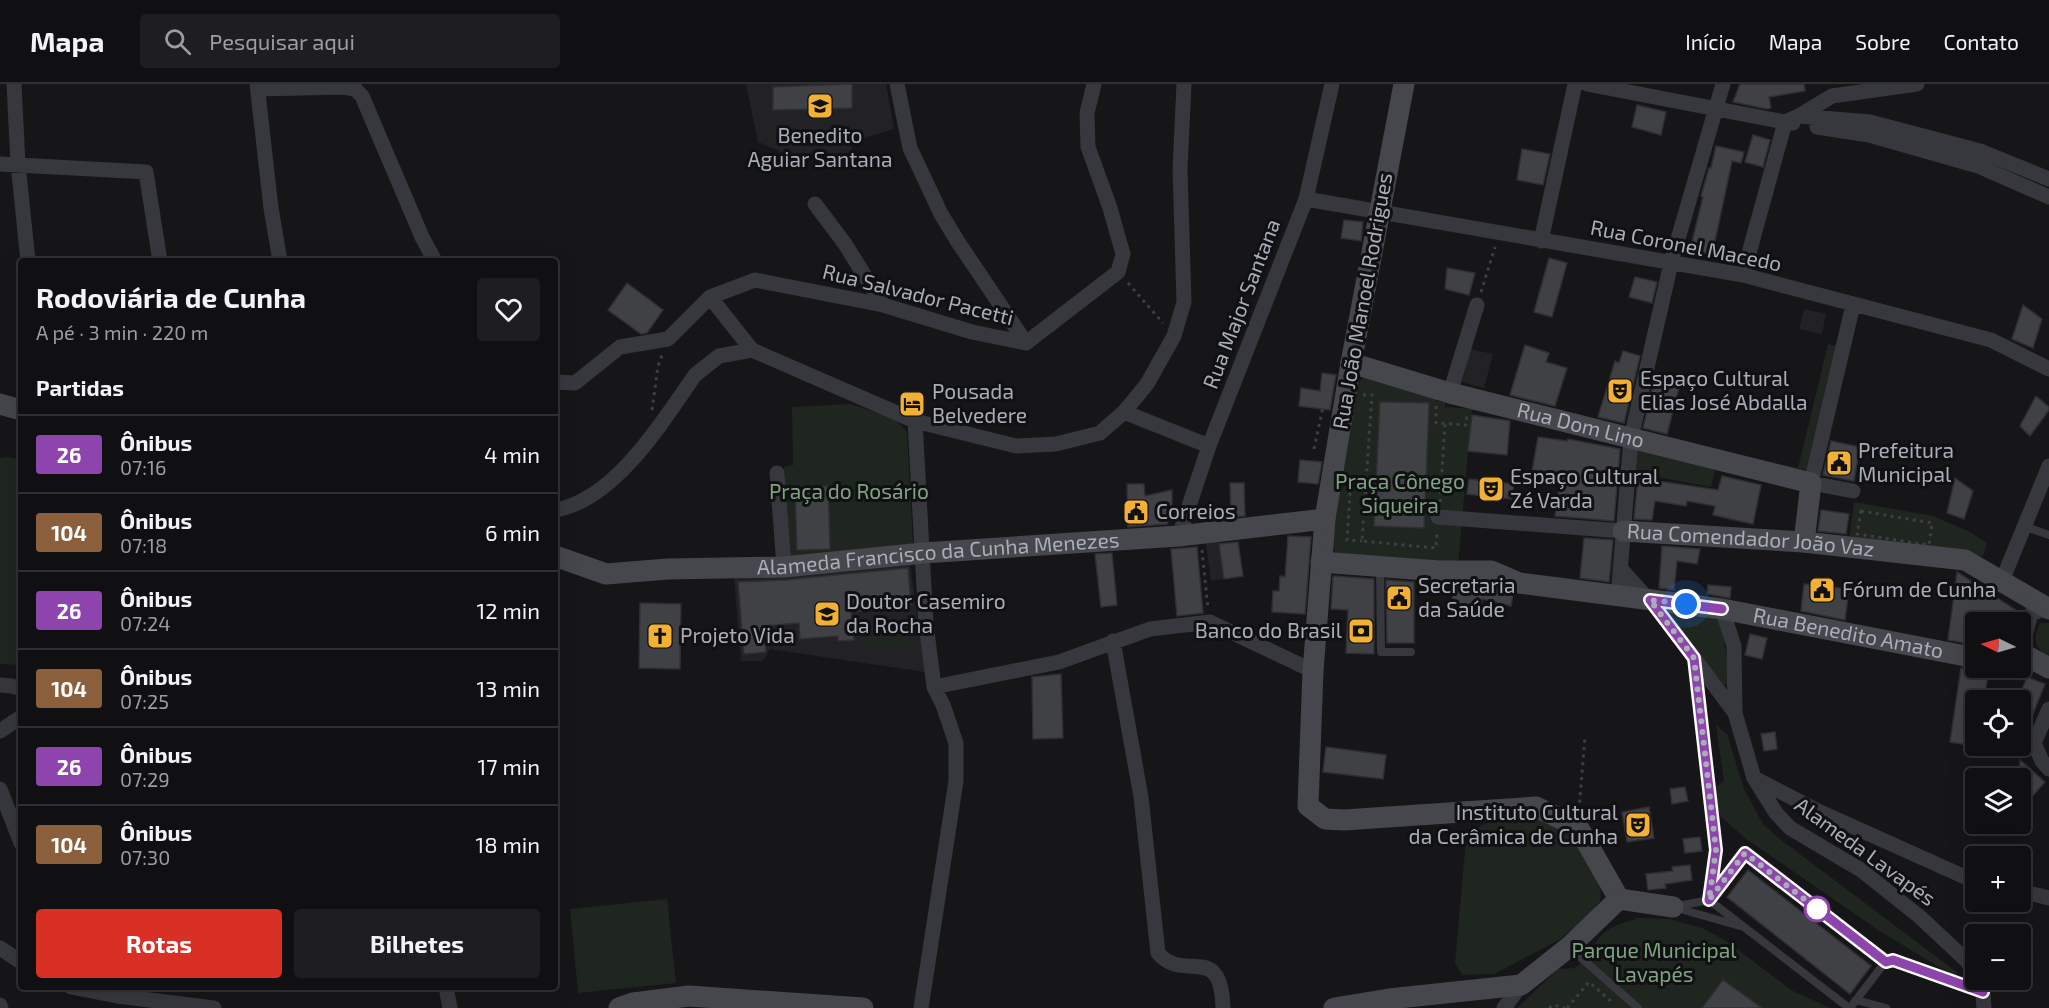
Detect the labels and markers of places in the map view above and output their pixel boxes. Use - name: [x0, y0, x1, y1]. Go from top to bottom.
- school or university icon: Benedito Aguiar Santana: [805, 91, 835, 121]
- place label: Benedito Aguiar Santana: [748, 122, 892, 171]
- place label: Espaço Cultural Elias José Abdalla: [1640, 365, 1807, 414]
- theatre icon: Espaço Cultural Elias José Abdalla: [1605, 376, 1635, 406]
- place label: Pousada Belvedere: [932, 378, 1027, 427]
- hotel icon: Pousada Belvedere: [897, 389, 927, 419]
- place label: Prefeitura Municipal: [1858, 437, 1954, 486]
- public building icon: Prefeitura Municipal: [1824, 448, 1854, 478]
- place label: Espaço Cultural Zé Varda: [1510, 463, 1660, 512]
- theatre icon: Espaço Cultural Zé Varda: [1476, 474, 1506, 504]
- public building icon: Correios: [1121, 497, 1151, 527]
- place label: Correios: [1156, 498, 1236, 523]
- place label: Secretaria da Saúde: [1418, 572, 1515, 621]
- public building icon: Fórum de Cunha: [1807, 575, 1837, 605]
- place label: Fórum de Cunha: [1842, 576, 1996, 601]
- public building icon: Secretaria da Saúde: [1384, 583, 1414, 613]
- place label: Doutor Casemiro da Rocha: [846, 588, 1006, 637]
- school or university icon: Doutor Casemiro da Rocha: [812, 599, 842, 629]
- bank icon: Banco do Brasil: [1346, 616, 1376, 646]
- place label: Banco do Brasil: [1195, 617, 1343, 642]
- church icon: Projeto Vida: [645, 621, 675, 651]
- place label: Projeto Vida: [680, 622, 795, 648]
- place label: Instituto Cultural da Cerâmica de Cunha: [1409, 799, 1619, 848]
- theatre icon: Instituto Cultural da Cerâmica de Cunha: [1623, 810, 1653, 840]
- unlabelled marker: [1804, 896, 1830, 922]

